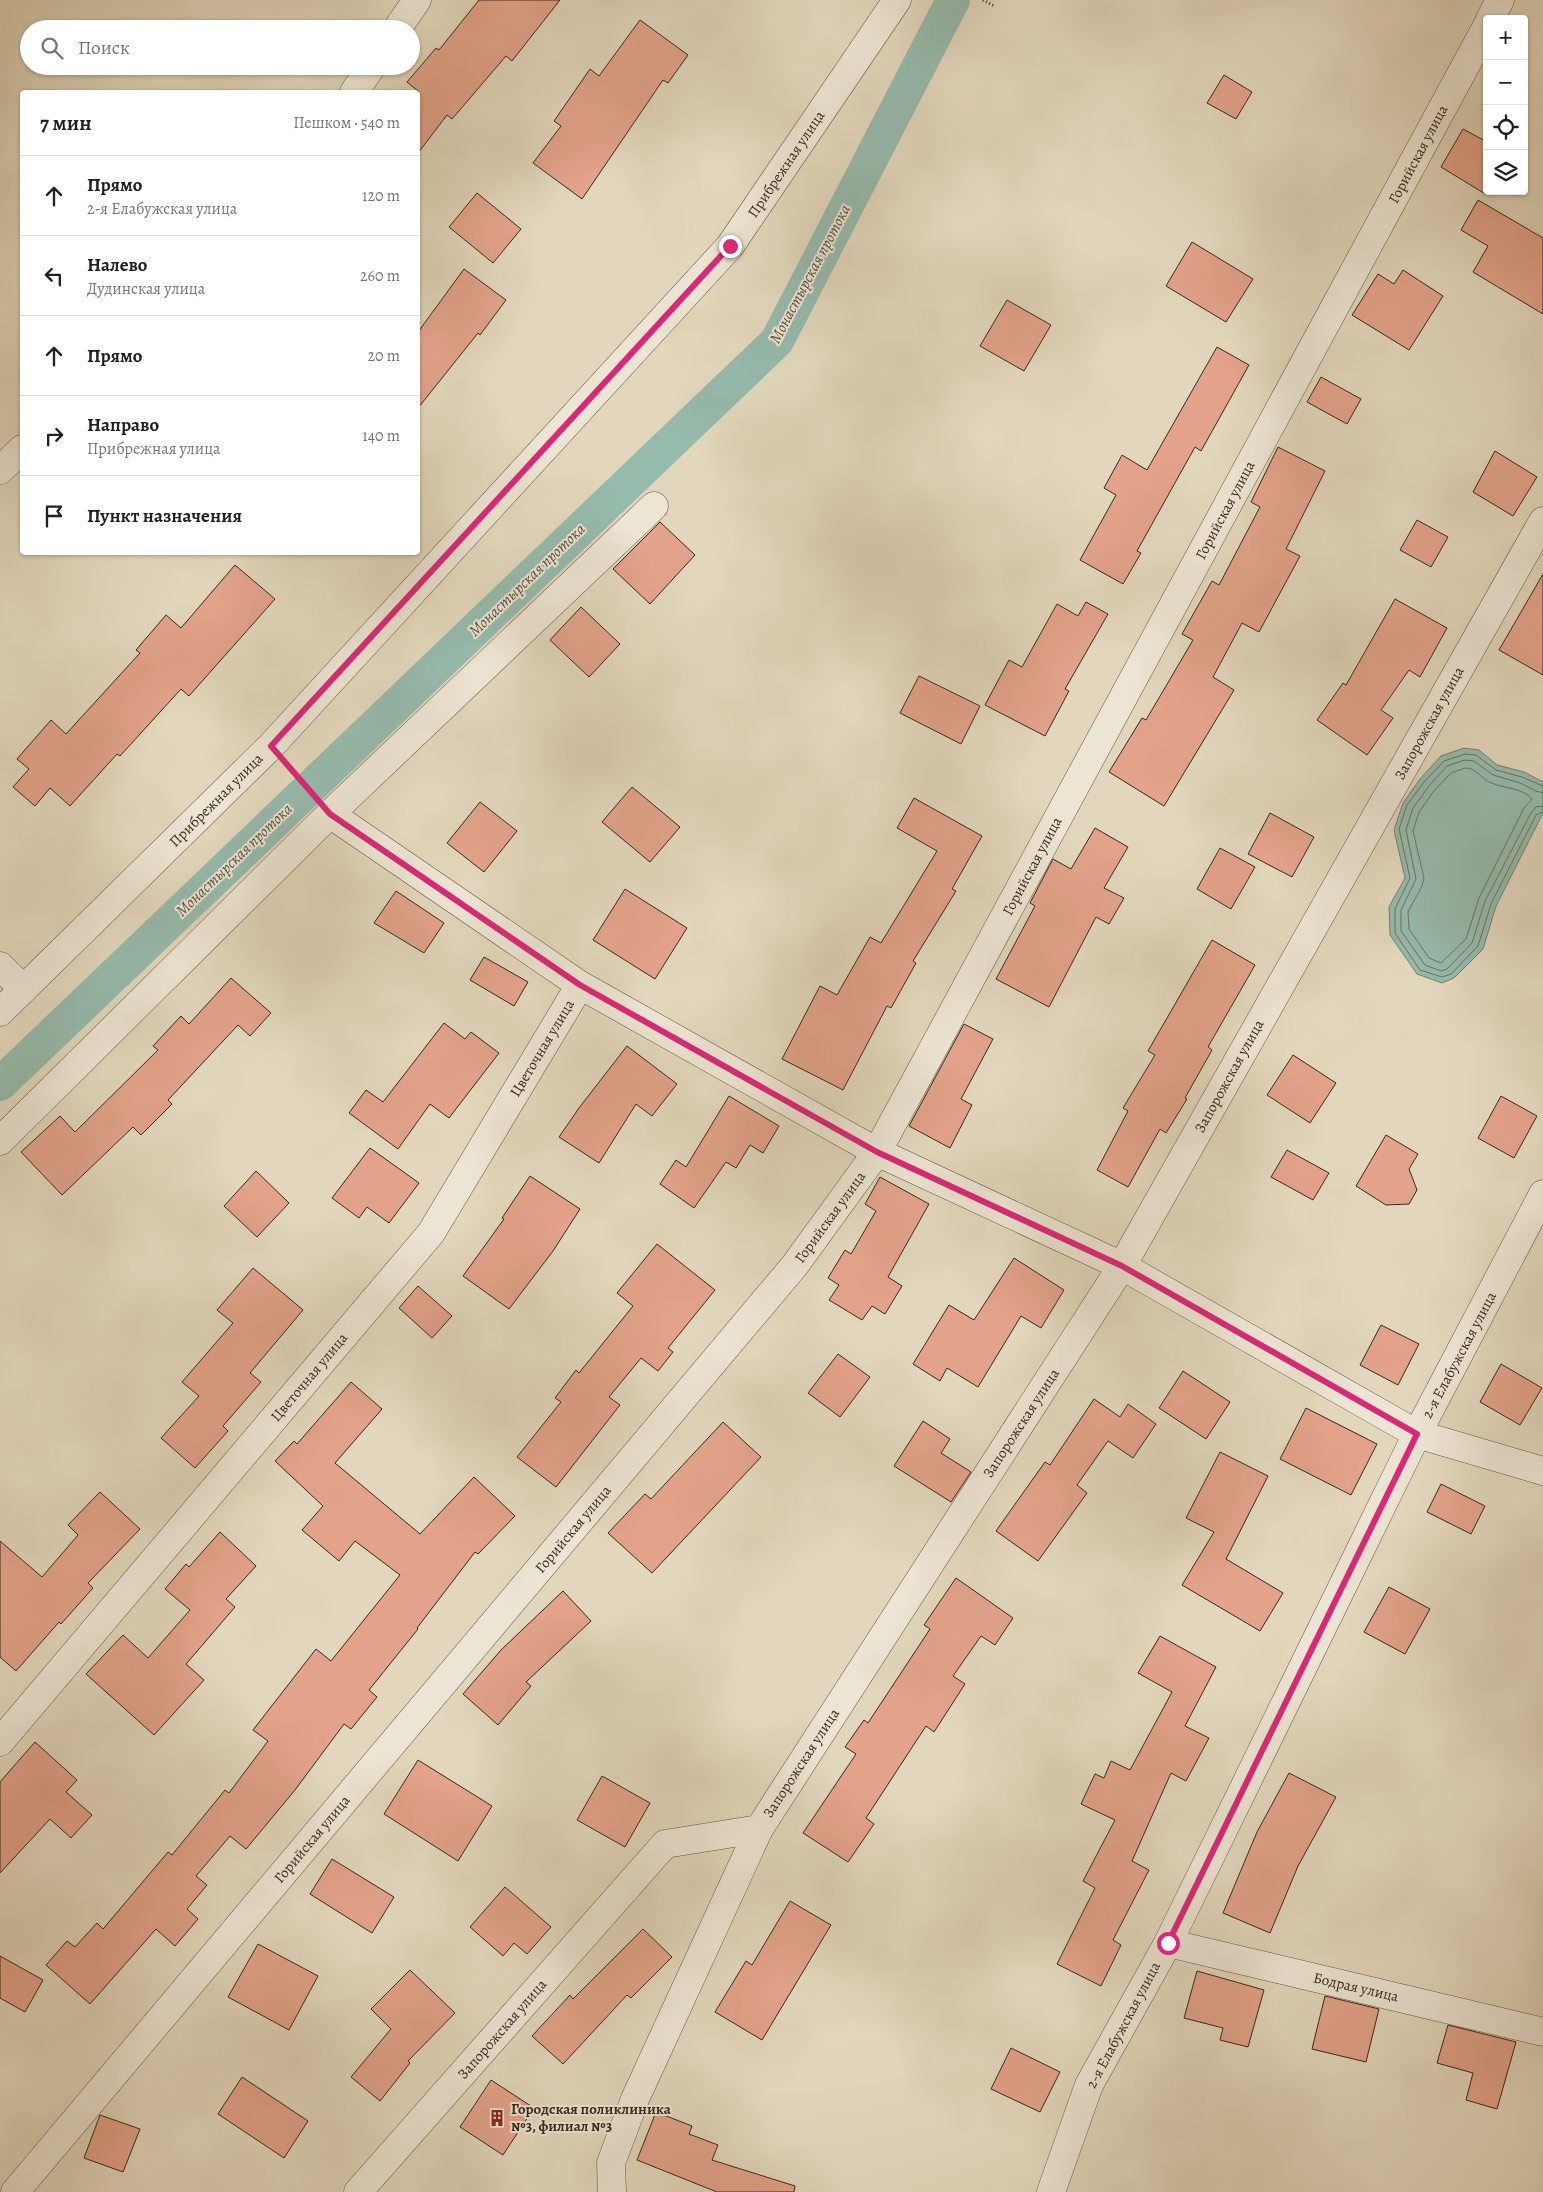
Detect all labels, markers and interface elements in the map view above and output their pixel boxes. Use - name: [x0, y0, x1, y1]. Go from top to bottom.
- map controls: [1483, 15, 1528, 195]
- button: +: [1483, 15, 1528, 60]
- search box: [20, 20, 420, 75]
- icon: search: [38, 34, 66, 62]
- text: Поиск: [78, 35, 130, 61]
- button: −: [1483, 60, 1528, 105]
- street label: Горийская улица: [1384, 101, 1452, 207]
- button: locate: [1483, 105, 1528, 150]
- street label: Прибрежная улица: [743, 106, 829, 221]
- text: 7 мин: [40, 109, 92, 137]
- text: Пешком · 540 m: [293, 112, 400, 134]
- button: layers: [1483, 150, 1528, 195]
- text: Прямо: [87, 172, 142, 198]
- icon: ahead: [40, 182, 68, 210]
- text: 120 m: [362, 185, 400, 207]
- text: 2-я Елабужская улица: [87, 198, 237, 220]
- water label: Монастырская протока: [764, 201, 856, 347]
- route end: [719, 235, 742, 258]
- text: Налево: [87, 252, 147, 278]
- icon: left: [40, 262, 68, 290]
- text: 260 m: [360, 265, 400, 287]
- text: Дудинская улица: [87, 278, 205, 300]
- icon: ahead: [40, 342, 68, 370]
- text: Прямо: [87, 343, 142, 369]
- text: 20 m: [367, 345, 400, 367]
- text: Направо: [87, 412, 159, 438]
- icon: right: [40, 422, 68, 450]
- text: 140 m: [362, 425, 400, 447]
- text: Прибрежная улица: [87, 438, 220, 460]
- street label: Горийская улица: [1191, 457, 1259, 563]
- icon: arrive: [40, 502, 68, 530]
- text: Пункт назначения: [87, 503, 242, 529]
- water label: Монастырская протока: [464, 518, 590, 642]
- street label: Запорожская улица: [1390, 663, 1468, 783]
- street label: Прибрежная улица: [165, 749, 267, 851]
- water label: Монастырская протока: [171, 798, 297, 922]
- street label: Горийская улица: [998, 813, 1066, 919]
- street label: Цветочная улица: [505, 996, 579, 1100]
- street label: Запорожская улица: [1190, 1016, 1268, 1136]
- street label: Горийская улица: [790, 1167, 870, 1267]
- street label: 2-я Елабужская улица: [1417, 1288, 1501, 1422]
- street label: Цветочная улица: [266, 1328, 352, 1426]
- street label: Запорожская улица: [978, 1364, 1064, 1481]
- street label: Горийская улица: [530, 1481, 616, 1577]
- street label: Запорожская улица: [758, 1704, 844, 1821]
- street label: Горийская улица: [269, 1791, 355, 1887]
- route start: [1157, 1932, 1180, 1955]
- street label: 2-я Елабужская улица: [1081, 1958, 1165, 2092]
- street label: Бодрая улица: [1311, 1967, 1401, 2007]
- street label: Запорожская улица: [453, 1975, 551, 2083]
- place label: Городская поликлиника №3, филиал №3: [511, 2099, 672, 2136]
- building icon: Городская поликлиника №3, филиал №3: [487, 2108, 507, 2128]

